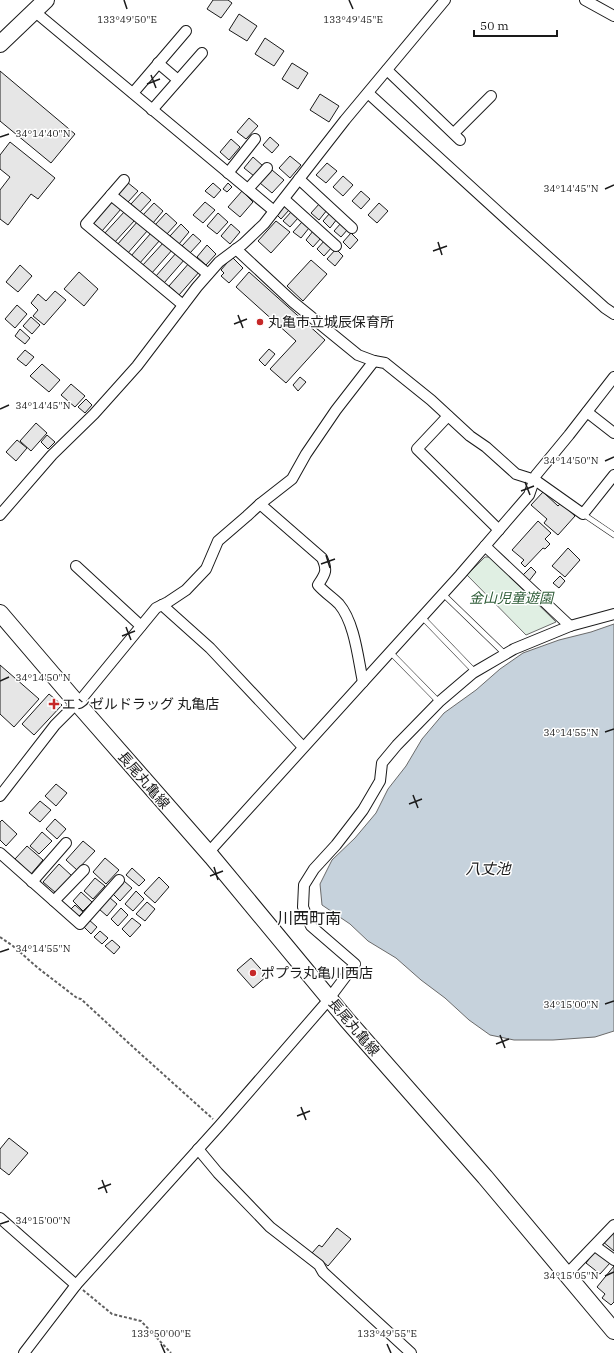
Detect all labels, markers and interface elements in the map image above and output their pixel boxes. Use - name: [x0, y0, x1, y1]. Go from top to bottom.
- scale bar: [474, 12, 557, 38]
- text: 133°49'50"E: [97, 13, 157, 26]
- text: 133°49'45"E: [323, 13, 383, 26]
- text: 50 m: [480, 18, 509, 33]
- text: 34°14'40"N: [16, 127, 71, 140]
- text: 34°14'45"N: [544, 182, 599, 195]
- place label: 丸亀市立城辰保育所: [268, 313, 394, 331]
- marker: 丸亀市立城辰保育所: [255, 317, 265, 327]
- text: 34°14'45"N: [16, 399, 71, 412]
- text: 34°14'50"N: [544, 454, 599, 467]
- park label: 金山児童遊園: [469, 589, 555, 607]
- text: 34°14'50"N: [16, 671, 71, 684]
- place label: エンゼルドラッグ 丸亀店: [62, 695, 219, 713]
- marker: エンゼルドラッグ 丸亀店: [49, 699, 59, 709]
- text: 34°14'55"N: [544, 726, 599, 739]
- street label: 長尾丸亀線: [114, 748, 174, 812]
- water label: 八丈池: [465, 859, 512, 878]
- district label: 川西町南: [277, 908, 341, 928]
- text: 34°14'55"N: [16, 942, 71, 955]
- place label: ポプラ丸亀川西店: [261, 964, 373, 982]
- marker: ポプラ丸亀川西店: [248, 968, 258, 978]
- street label: 長尾丸亀線: [325, 994, 383, 1060]
- text: 34°15'00"N: [544, 998, 599, 1011]
- text: 34°15'00"N: [16, 1214, 71, 1227]
- text: 34°15'05"N: [544, 1269, 599, 1282]
- text: 133°50'00"E: [131, 1327, 191, 1340]
- text: 133°49'55"E: [357, 1327, 417, 1340]

